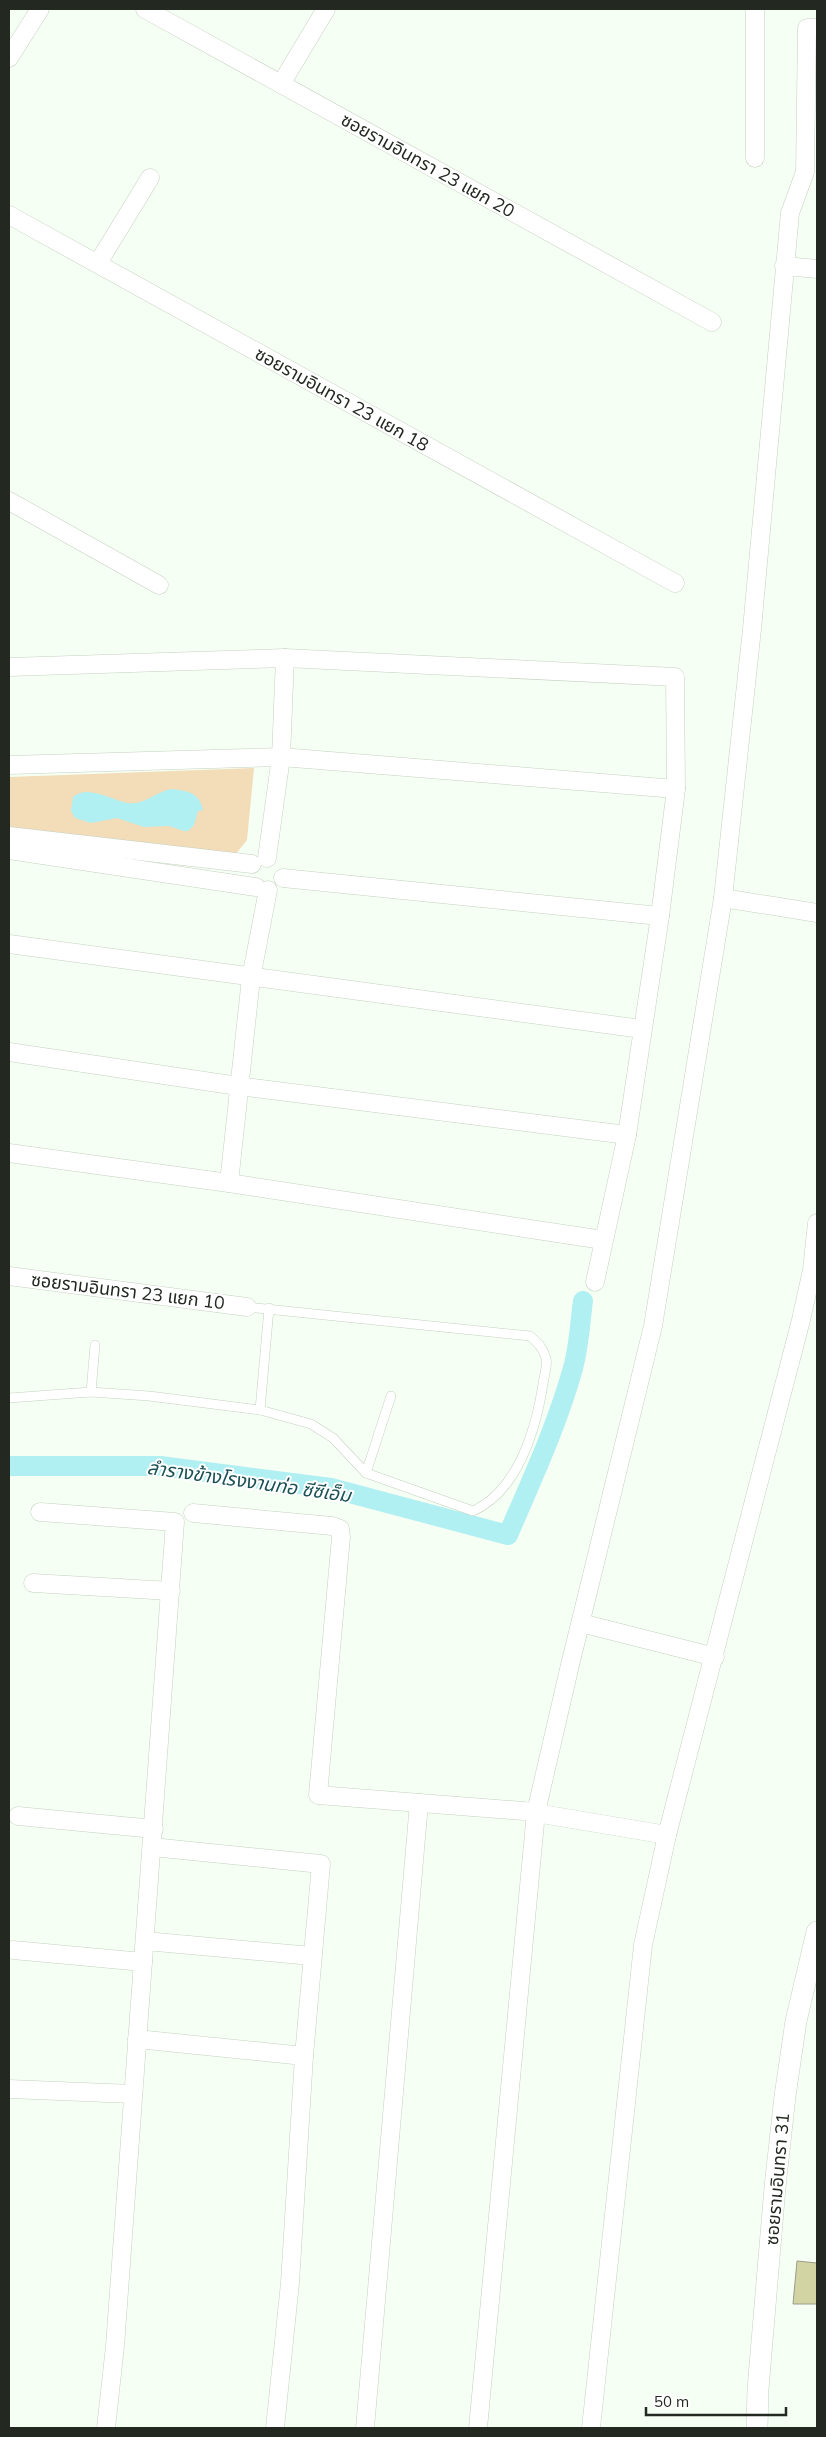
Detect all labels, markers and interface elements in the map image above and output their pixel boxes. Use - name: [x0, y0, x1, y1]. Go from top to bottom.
- street label: ซอยรามอินทรา 23 แยก 20: [337, 108, 519, 222]
- street label: ซอยรามอินทรา 23 แยก 18: [251, 342, 433, 456]
- street label: ซอยรามอินทรา 23 แยก 10: [30, 1268, 226, 1314]
- water label: ลำรางข้างโรงงานท่อ ซีซีเอ็ม: [146, 1455, 354, 1507]
- street label: ซอยรามอินทรา 31: [760, 2112, 794, 2246]
- scale bar: [646, 2384, 786, 2416]
- text: 50 m: [654, 2392, 689, 2411]

